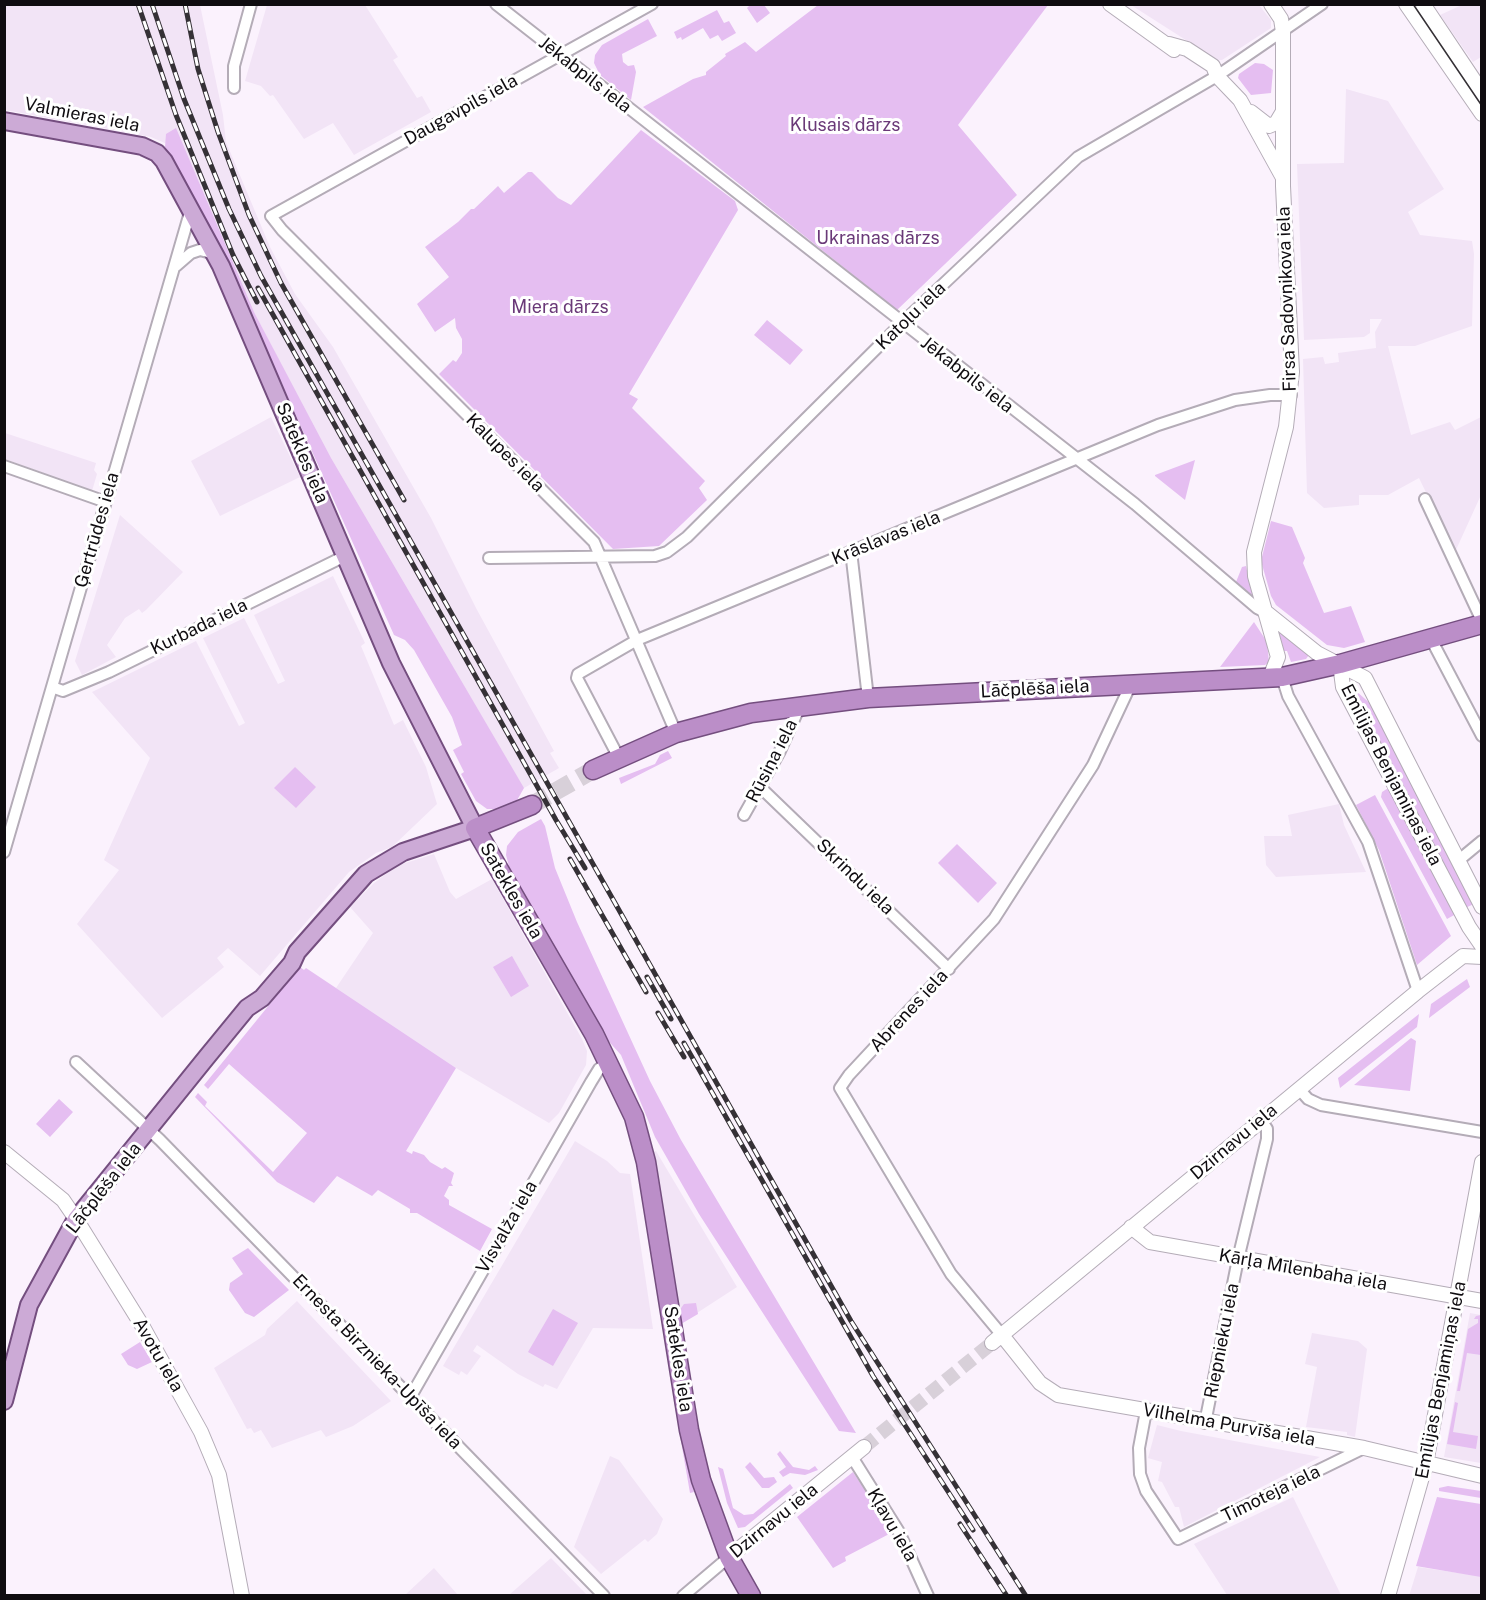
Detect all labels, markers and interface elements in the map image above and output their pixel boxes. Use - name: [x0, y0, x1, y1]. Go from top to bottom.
- street label: Jēkabpils iela: [534, 32, 636, 118]
- street label: Daugavpils iela: [400, 70, 522, 150]
- street label: Valmieras iela: [23, 93, 141, 137]
- park label: Klusais dārzs: [790, 114, 900, 136]
- street label: Firsa Sadovņikova iela: [1273, 206, 1301, 392]
- park label: Ukrainas dārzs: [816, 227, 940, 249]
- street label: Katoļu iela: [872, 277, 950, 355]
- park label: Miera dārzs: [511, 296, 609, 318]
- street label: Jēkabpils iela: [916, 332, 1018, 418]
- street label: Satekles iela: [271, 399, 333, 507]
- street label: Kalupes iela: [461, 409, 549, 497]
- street label: Ģertrūdes iela: [70, 470, 124, 590]
- street label: Krāslavas iela: [829, 506, 943, 570]
- street label: Kurbada iela: [147, 594, 251, 660]
- street label: Lāčplēša iela: [980, 675, 1090, 703]
- street label: Emīlijas Benjamiņas iela: [1336, 681, 1446, 869]
- street label: Rūsiņa iela: [742, 716, 802, 806]
- street label: Skrindu iela: [812, 835, 898, 919]
- street label: Satekles iela: [475, 839, 547, 943]
- street label: Abrenes iela: [865, 965, 953, 1057]
- street label: Dzirnavu iela: [1186, 1099, 1282, 1185]
- street label: Lāčplēša iela: [62, 1138, 146, 1238]
- street label: Visvalža iela: [472, 1177, 542, 1277]
- street label: Kārļa Mīlenbaha iela: [1217, 1245, 1389, 1295]
- street label: Ernesta Birznieka-Upīša iela: [288, 1270, 466, 1454]
- street label: Emīlijas Benjamiņas iela: [1411, 1279, 1471, 1481]
- street label: Riepnieku iela: [1200, 1281, 1244, 1401]
- street label: Satekles iela: [659, 1304, 697, 1414]
- street label: Avotu iela: [128, 1314, 188, 1396]
- street label: Vilhelma Purvīša iela: [1141, 1399, 1317, 1451]
- street label: Timoteja iela: [1218, 1461, 1324, 1527]
- street label: Dzirnavu iela: [726, 1479, 822, 1563]
- street label: Kļavu iela: [862, 1484, 922, 1566]

